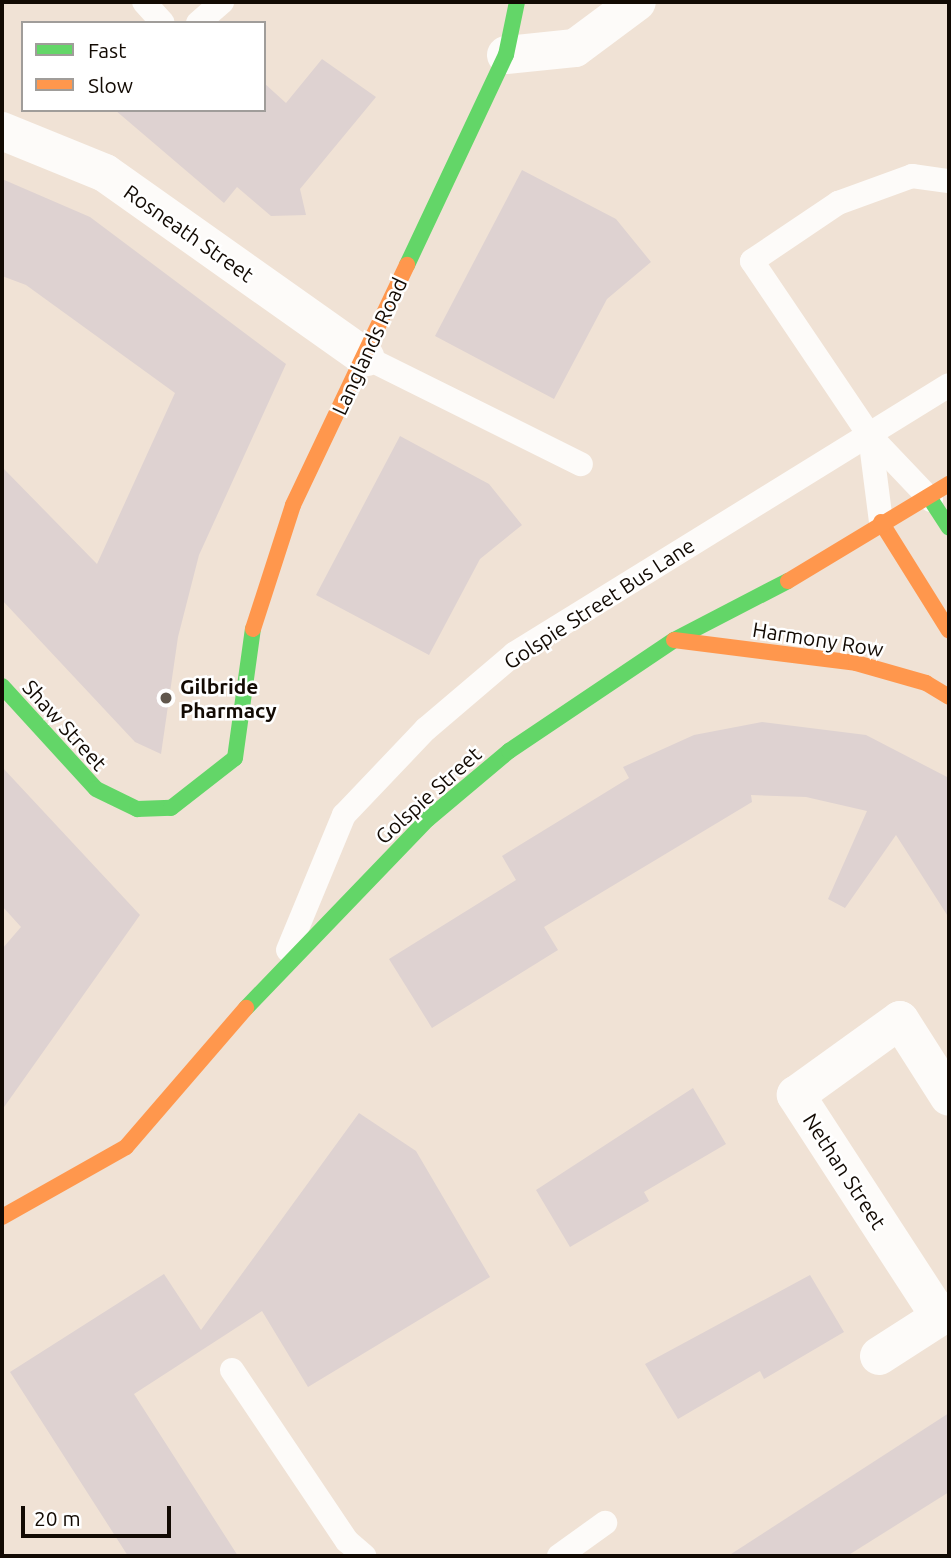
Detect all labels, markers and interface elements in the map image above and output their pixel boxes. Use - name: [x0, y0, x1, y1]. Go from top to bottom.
- legend: [21, 21, 266, 112]
- text: Fast: [88, 38, 126, 62]
- text: Slow: [88, 73, 133, 97]
- street label: Rosneath Street: [119, 179, 259, 287]
- street label: Langlands Road: [326, 273, 412, 419]
- street label: Golspie Street Bus Lane: [499, 532, 699, 674]
- street label: Harmony Row: [751, 616, 885, 662]
- place label: Gilbride Pharmacy: [180, 673, 277, 723]
- street label: Shaw Street: [18, 674, 112, 776]
- marker: Gilbride Pharmacy: [158, 690, 174, 706]
- street label: Golspie Street: [370, 741, 486, 849]
- street label: Nethan Street: [798, 1108, 892, 1234]
- scale bar: [24, 1492, 175, 1536]
- text: 20 m: [34, 1506, 81, 1530]

